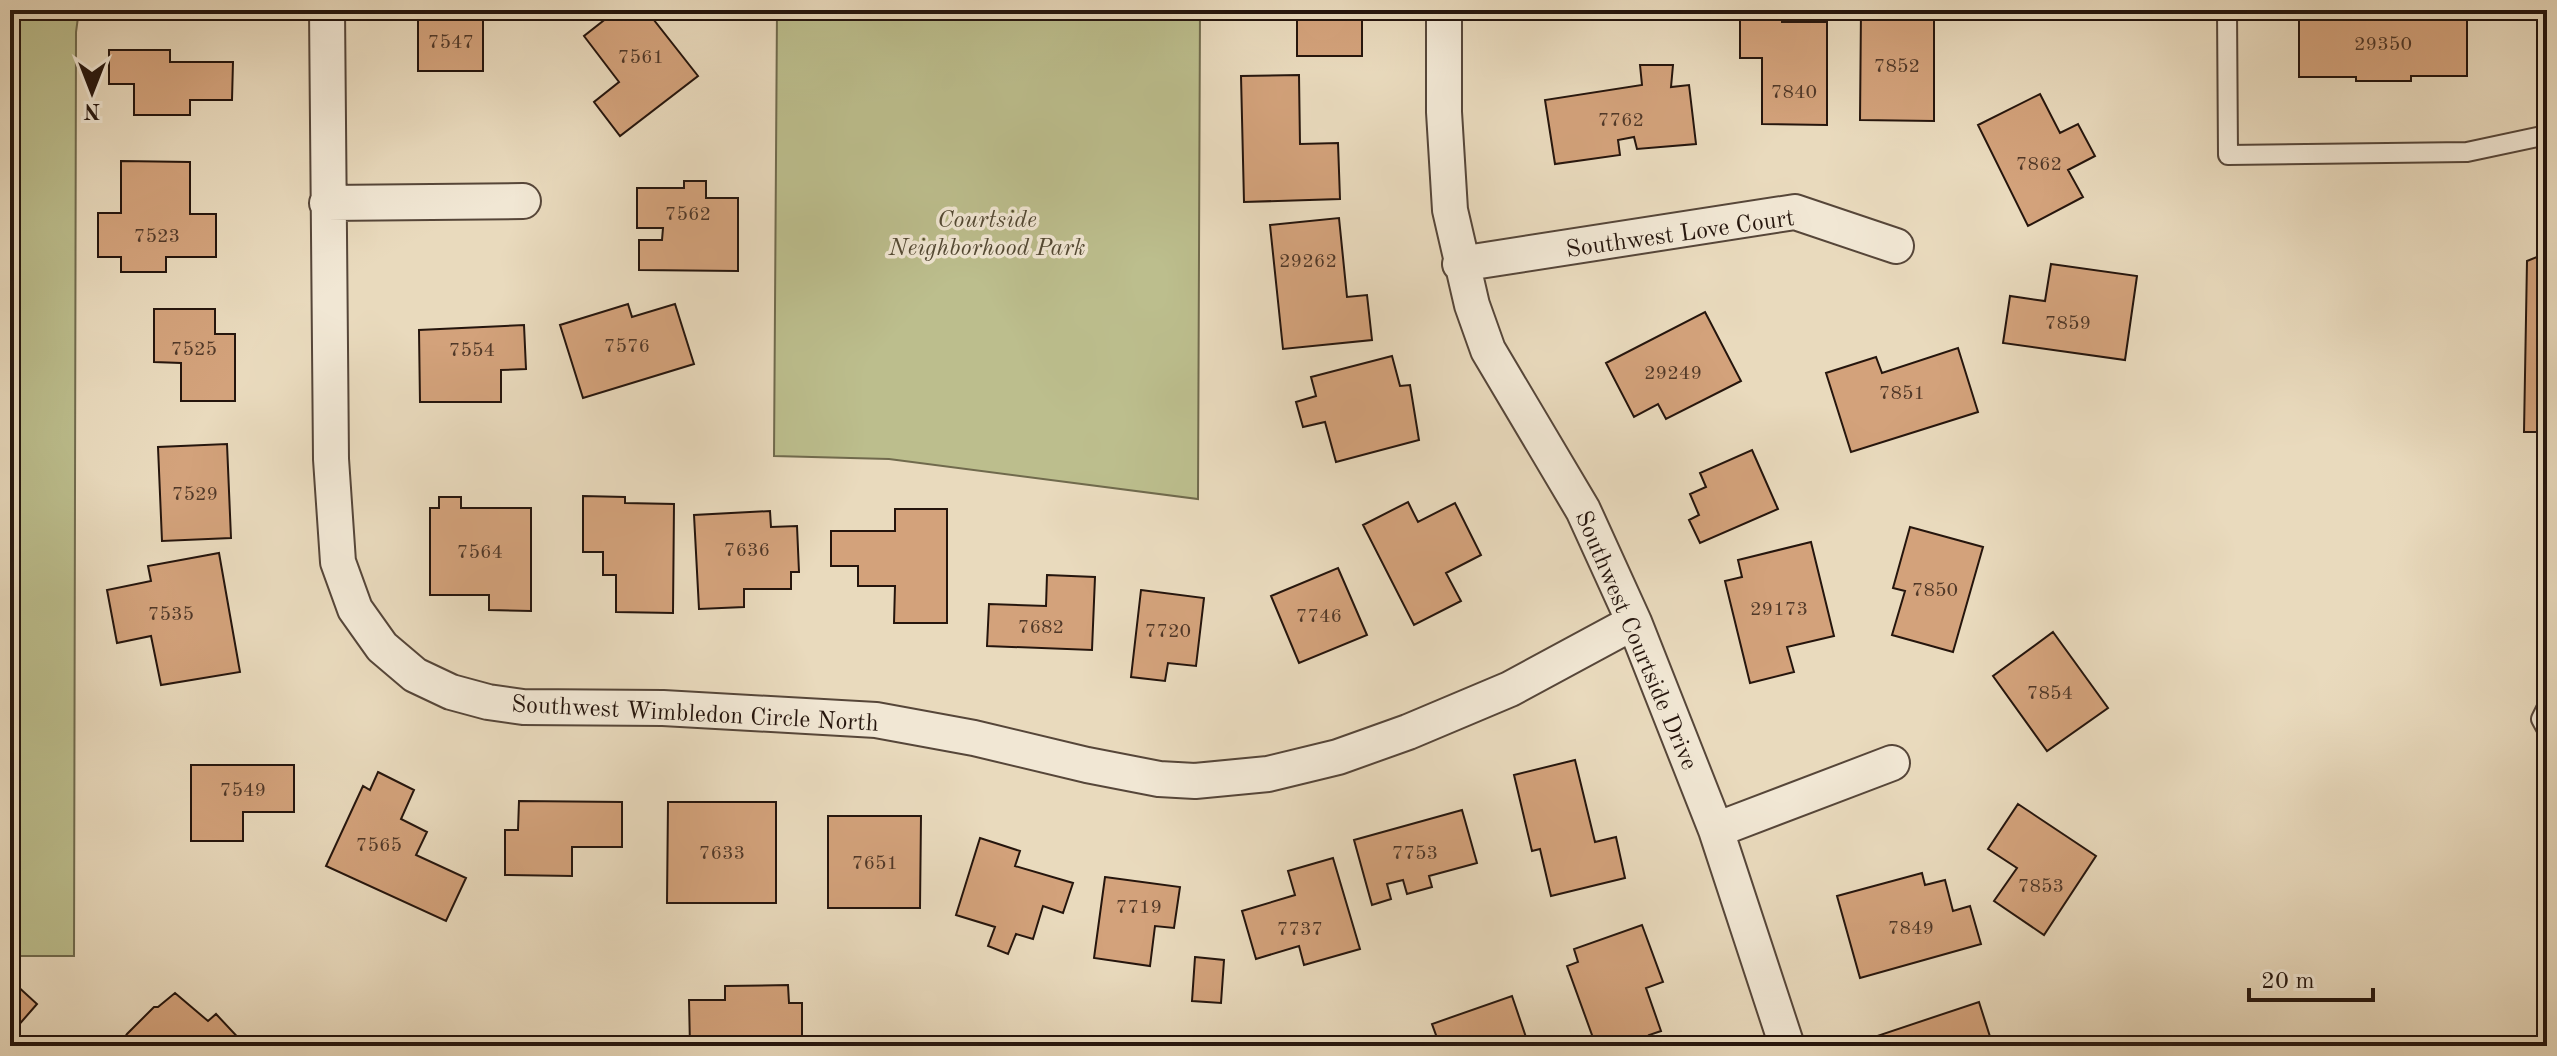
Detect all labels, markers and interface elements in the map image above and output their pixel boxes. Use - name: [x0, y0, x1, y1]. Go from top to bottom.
- house number: 7547: [428, 33, 474, 53]
- house number: 29350: [2354, 35, 2412, 55]
- house number: 7561: [618, 48, 664, 68]
- north arrow: [52, 52, 132, 132]
- house number: 7852: [1874, 57, 1920, 77]
- house number: 7840: [1771, 83, 1817, 103]
- text: N: [83, 99, 100, 121]
- house number: 7762: [1598, 111, 1644, 131]
- house number: 7862: [2016, 155, 2062, 175]
- house number: 7562: [665, 205, 711, 225]
- street label: Southwest Love Court: [1565, 207, 1796, 263]
- park label: Courtside Neighborhood Park: [887, 209, 1086, 261]
- house number: 7523: [134, 227, 180, 247]
- house number: 29262: [1279, 252, 1337, 272]
- house number: 7859: [2045, 314, 2091, 334]
- house number: 7576: [604, 337, 650, 357]
- house number: 7525: [171, 340, 217, 360]
- house number: 7554: [449, 341, 495, 361]
- house number: 29249: [1644, 364, 1702, 384]
- house number: 7851: [1879, 384, 1925, 404]
- house number: 7529: [172, 485, 218, 505]
- street label: Southwest Courtside Drive: [1570, 508, 1701, 774]
- house number: 7636: [724, 541, 770, 561]
- house number: 7564: [457, 543, 503, 563]
- house number: 7850: [1912, 581, 1958, 601]
- house number: 29173: [1750, 600, 1808, 620]
- house number: 7535: [148, 605, 194, 625]
- house number: 7746: [1296, 607, 1342, 627]
- house number: 7682: [1018, 618, 1064, 638]
- house number: 7720: [1145, 622, 1191, 642]
- house number: 7854: [2027, 684, 2073, 704]
- street label: Southwest Wimbledon Circle North: [511, 693, 879, 737]
- house number: 7549: [220, 781, 266, 801]
- house number: 7565: [356, 836, 402, 856]
- house number: 7633: [699, 844, 745, 864]
- house number: 7753: [1392, 844, 1438, 864]
- house number: 7651: [852, 854, 898, 874]
- house number: 7853: [2018, 877, 2064, 897]
- house number: 7719: [1116, 898, 1162, 918]
- house number: 7849: [1888, 919, 1934, 939]
- house number: 7737: [1277, 920, 1323, 940]
- scale bar: [2249, 952, 2373, 1002]
- text: 20 m: [2261, 970, 2315, 994]

